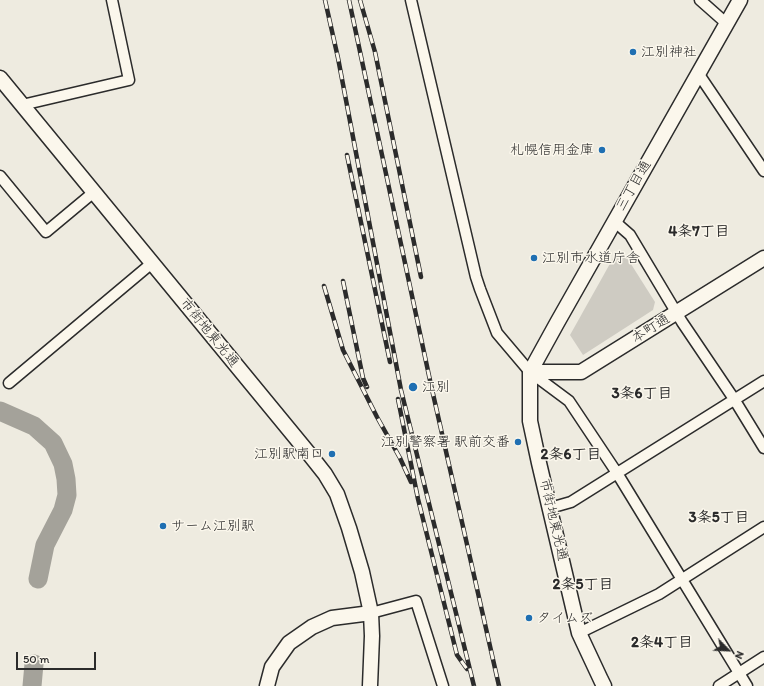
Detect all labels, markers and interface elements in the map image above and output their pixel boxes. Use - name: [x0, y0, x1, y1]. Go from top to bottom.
- place label: 江別神社: [641, 44, 697, 60]
- marker: 江別神社: [628, 47, 638, 57]
- place label: 札幌信用金庫: [510, 142, 594, 158]
- marker: 札幌信用金庫: [597, 145, 607, 155]
- street label: 三丁目通: [613, 158, 655, 214]
- district label: 4条7丁目: [668, 223, 730, 241]
- place label: 江別市水道庁舎: [542, 250, 640, 266]
- marker: 江別市水道庁舎: [529, 253, 539, 263]
- street label: 市街地東光通: [176, 295, 242, 371]
- street label: 本町通: [629, 311, 673, 347]
- place label: 江別: [422, 379, 450, 395]
- marker: 江別: [407, 381, 419, 393]
- district label: 3条6丁目: [611, 385, 673, 403]
- place label: 江別警察署 駅前交番: [381, 434, 510, 450]
- marker: 江別警察署 駅前交番: [513, 437, 523, 447]
- place label: 江別駅南口: [254, 446, 324, 462]
- district label: 2条6丁目: [541, 446, 601, 464]
- marker: 江別駅南口: [327, 449, 337, 459]
- street label: 市街地東光通: [535, 477, 571, 563]
- district label: 3条5丁目: [688, 509, 750, 527]
- place label: サーム江別駅: [171, 518, 255, 534]
- marker: サーム江別駅: [158, 521, 168, 531]
- district label: 2条5丁目: [553, 576, 613, 594]
- place label: タイムズ: [537, 610, 593, 626]
- marker: タイムズ: [524, 613, 534, 623]
- north arrow: [708, 630, 748, 670]
- district label: 2条4丁目: [631, 634, 693, 652]
- scale bar: [18, 644, 98, 670]
- text: N: [732, 649, 747, 661]
- text: 50 m: [23, 652, 49, 666]

